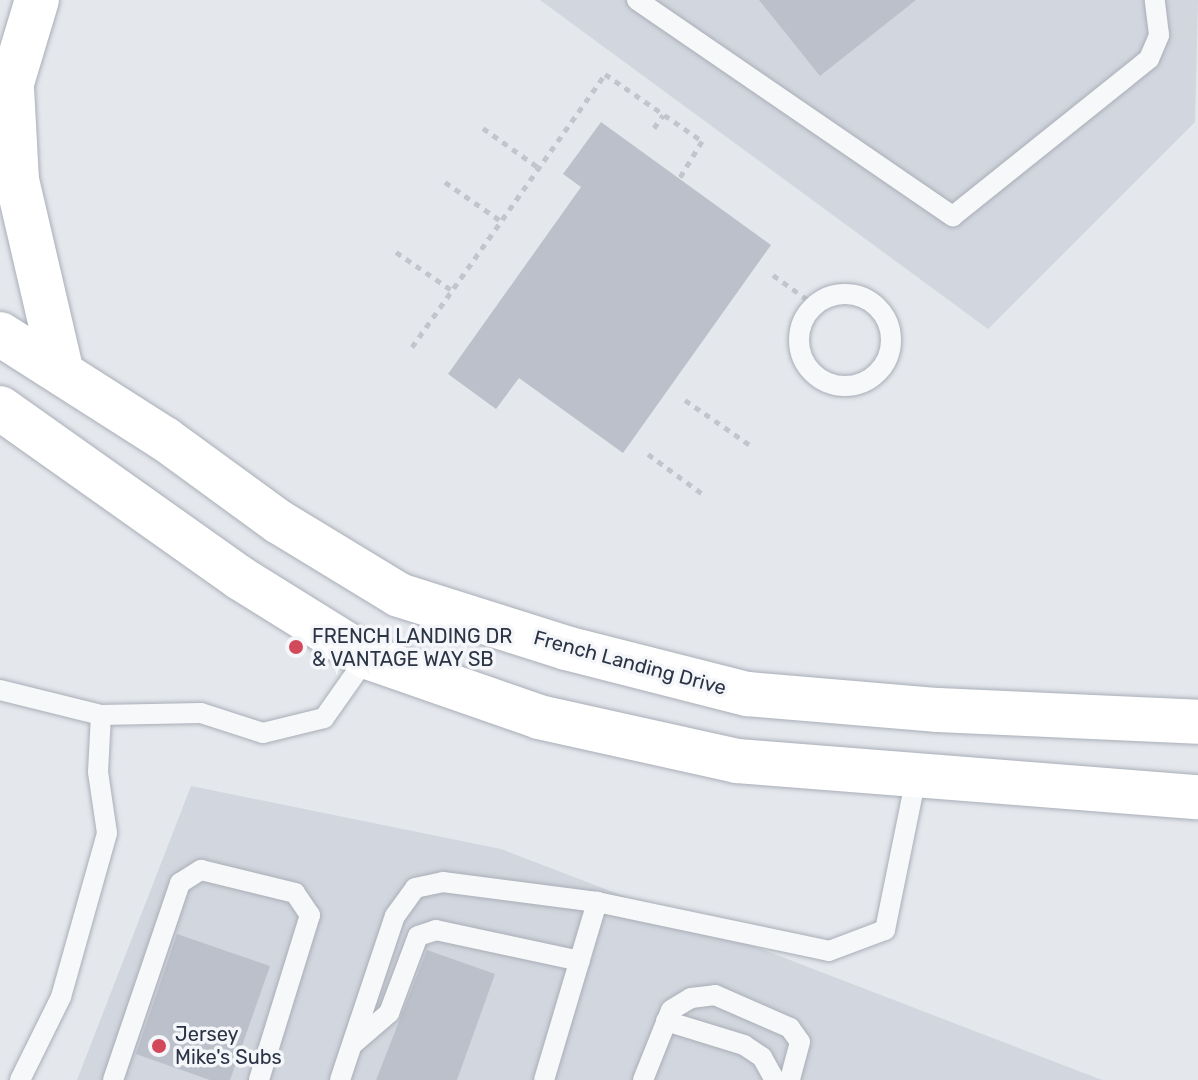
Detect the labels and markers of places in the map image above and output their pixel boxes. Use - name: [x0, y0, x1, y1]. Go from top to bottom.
- place label: FRENCH LANDING DR & VANTAGE WAY SB: [312, 624, 512, 671]
- marker: FRENCH LANDING DR & VANTAGE WAY SB: [287, 638, 305, 656]
- place label: Jersey Mike's Subs: [175, 1022, 282, 1069]
- marker: Jersey Mike's Subs: [150, 1037, 168, 1055]

